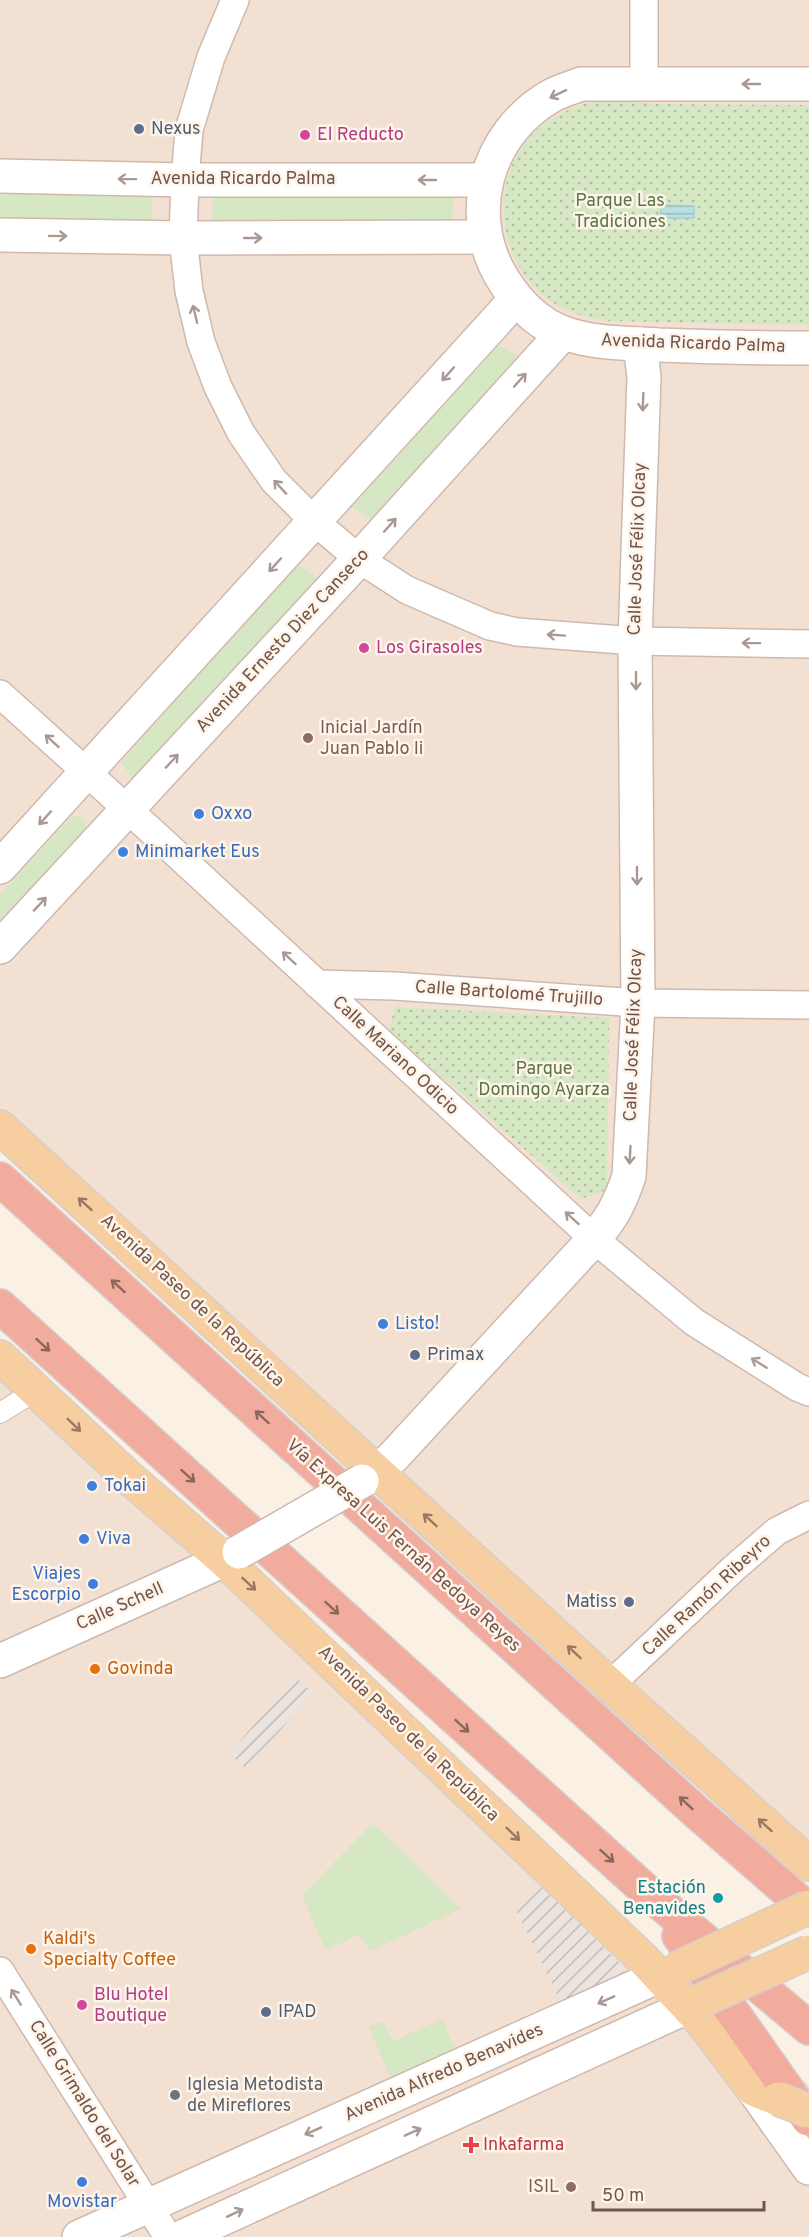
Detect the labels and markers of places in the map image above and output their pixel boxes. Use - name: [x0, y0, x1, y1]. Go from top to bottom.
- place label: Nexus: [151, 118, 201, 141]
- marker: Nexus: [132, 122, 146, 136]
- place label: El Reducto: [317, 124, 404, 147]
- marker: El Reducto: [298, 128, 312, 142]
- place label: Los Girasoles: [376, 637, 483, 660]
- marker: Los Girasoles: [357, 641, 371, 655]
- place label: Inicial Jardín Juan Pablo Ii: [320, 717, 423, 761]
- marker: Inicial Jardín Juan Pablo Ii: [301, 731, 315, 745]
- place label: Oxxo: [211, 803, 252, 826]
- marker: Oxxo: [192, 807, 206, 821]
- place label: Minimarket Eus: [135, 841, 260, 864]
- marker: Minimarket Eus: [116, 845, 130, 859]
- place label: Listo!: [395, 1313, 439, 1336]
- marker: Listo!: [376, 1317, 390, 1331]
- place label: Primax: [427, 1344, 484, 1367]
- marker: Primax: [408, 1348, 422, 1362]
- place label: Tokai: [104, 1475, 146, 1498]
- marker: Tokai: [85, 1479, 99, 1493]
- place label: Viva: [96, 1528, 131, 1551]
- marker: Viva: [77, 1532, 91, 1546]
- place label: Viajes Escorpio: [11, 1563, 81, 1607]
- marker: Viajes Escorpio: [86, 1577, 100, 1591]
- place label: Matiss: [566, 1591, 617, 1614]
- marker: Matiss: [622, 1595, 636, 1609]
- place label: Govinda: [107, 1658, 173, 1681]
- marker: Govinda: [88, 1662, 102, 1676]
- place label: Estación Benavides: [623, 1877, 706, 1921]
- marker: Estación Benavides: [711, 1891, 725, 1905]
- place label: Kaldi's Specialty Coffee: [43, 1928, 176, 1972]
- marker: Kaldi's Specialty Coffee: [24, 1942, 38, 1956]
- place label: Blu Hotel Boutique: [94, 1984, 168, 2028]
- marker: Blu Hotel Boutique: [75, 1998, 89, 2012]
- place label: IPAD: [278, 2001, 317, 2024]
- marker: IPAD: [259, 2005, 273, 2019]
- place label: Iglesia Metodista de Mireflores: [187, 2074, 323, 2118]
- marker: Iglesia Metodista de Mireflores: [168, 2088, 182, 2102]
- place label: Inkafarma: [483, 2134, 564, 2157]
- marker: Inkafarma: [464, 2138, 478, 2152]
- marker: Movistar: [75, 2175, 89, 2189]
- place label: ISIL: [528, 2176, 559, 2199]
- marker: ISIL: [564, 2180, 578, 2194]
- place label: Movistar: [47, 2191, 117, 2214]

